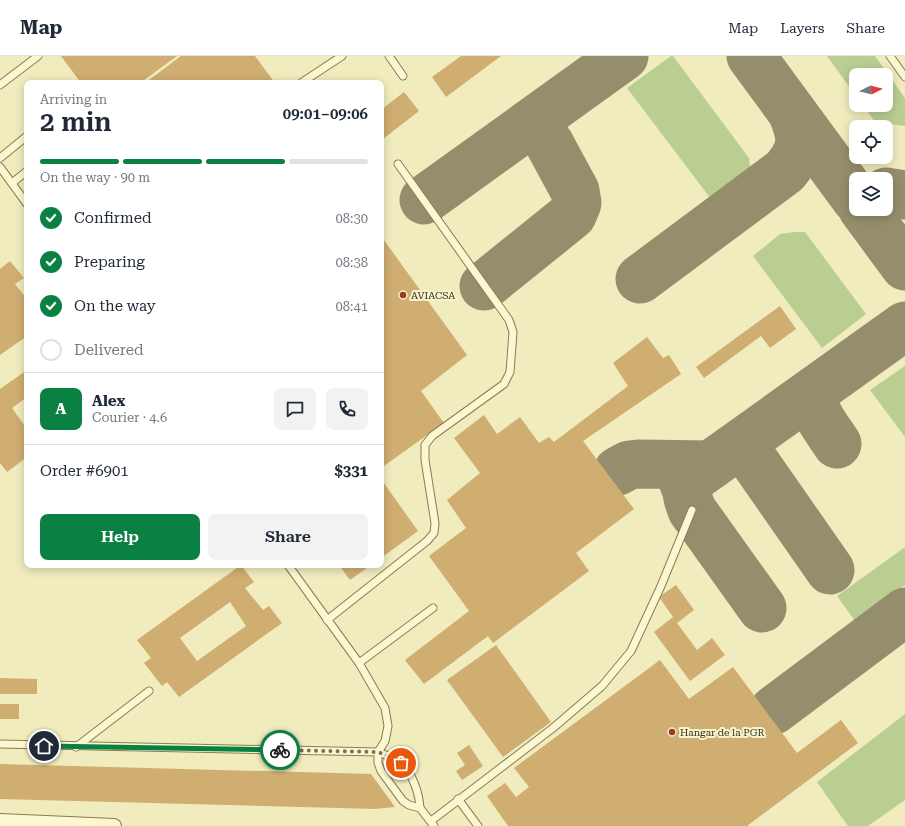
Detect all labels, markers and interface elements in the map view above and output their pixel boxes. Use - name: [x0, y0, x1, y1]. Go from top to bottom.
- text: Map: [20, 16, 62, 39]
- text: Map: [728, 20, 758, 36]
- text: Layers: [780, 20, 824, 36]
- text: Share: [846, 20, 885, 36]
- north arrow: [849, 68, 893, 112]
- map controls: [849, 68, 893, 216]
- text: Arriving in: [40, 92, 107, 107]
- text: 09:01–09:06: [283, 105, 368, 123]
- text: 2 min: [40, 107, 112, 137]
- button: locate: [849, 120, 893, 164]
- text: On the way · 90 m: [40, 170, 150, 185]
- button: layers: [849, 172, 893, 216]
- icon: check: [40, 207, 62, 229]
- text: Confirmed: [74, 209, 152, 227]
- text: 08:30: [336, 211, 368, 226]
- icon: check: [40, 251, 62, 273]
- text: Preparing: [74, 253, 145, 271]
- text: 08:38: [336, 255, 368, 270]
- marker: AVIACSA: [398, 290, 408, 300]
- place label: AVIACSA: [411, 290, 455, 301]
- icon: check: [40, 295, 62, 317]
- text: On the way: [74, 297, 156, 315]
- text: 08:41: [336, 299, 368, 314]
- text: Delivered: [74, 341, 144, 359]
- button: chat: [274, 388, 316, 430]
- button: phone: [326, 388, 368, 430]
- text: Alex: [92, 392, 125, 410]
- text: A: [56, 400, 66, 418]
- text: Courier · 4.6: [92, 410, 167, 425]
- text: Order #6901: [40, 462, 129, 480]
- text: $331: [334, 462, 368, 480]
- button: Help: [40, 514, 200, 560]
- button: Share: [208, 514, 368, 560]
- marker: Hangar de la PGR: [667, 727, 677, 737]
- place label: Hangar de la PGR: [680, 727, 765, 738]
- pin: [27, 729, 61, 763]
- courier: [260, 730, 300, 770]
- icon: home: [33, 735, 55, 757]
- icon: bike: [269, 739, 291, 761]
- pin: [384, 746, 418, 780]
- icon: bag: [390, 752, 412, 774]

